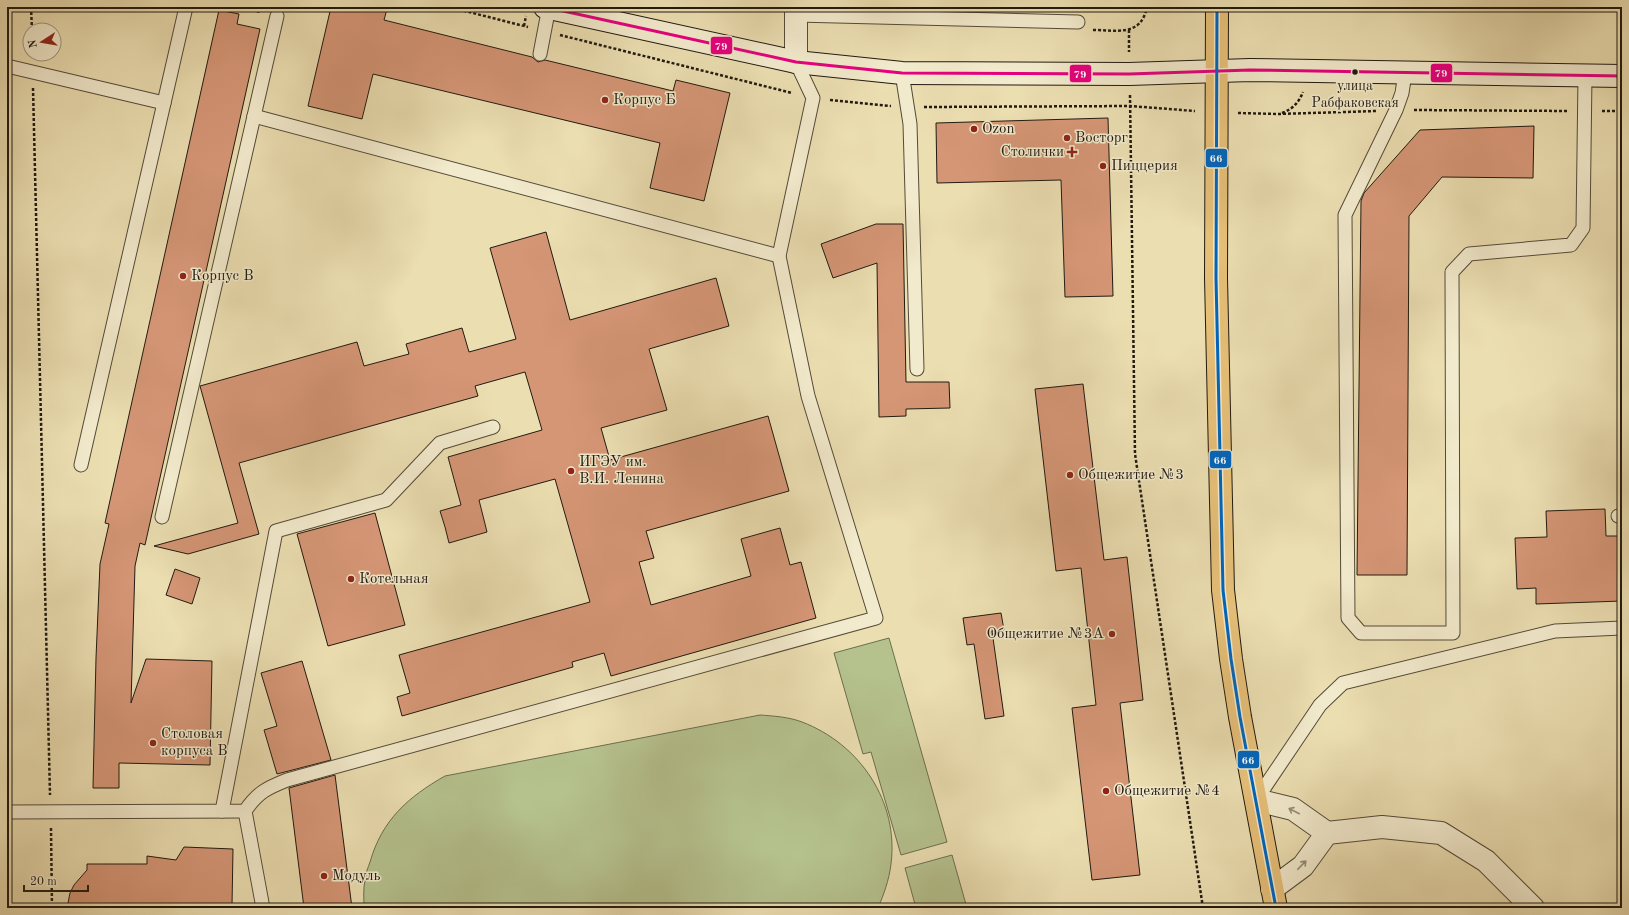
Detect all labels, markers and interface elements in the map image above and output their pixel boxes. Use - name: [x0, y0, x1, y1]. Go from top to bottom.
- north arrow: [22, 22, 62, 62]
- line badge: 79: [710, 36, 733, 55]
- text: N: [27, 38, 40, 49]
- text: 79: [715, 42, 727, 53]
- line badge: 79: [1430, 63, 1453, 83]
- line badge: 79: [1069, 64, 1092, 83]
- marker: улица Рабфаковская: [1350, 67, 1360, 77]
- text: 79: [1435, 69, 1447, 80]
- text: 79: [1074, 70, 1086, 81]
- place label: улица Рабфаковская: [1311, 79, 1399, 111]
- place label: Корпус Б: [613, 93, 676, 108]
- marker: Корпус Б: [600, 95, 610, 105]
- place label: Ozon: [982, 122, 1015, 137]
- marker: Ozon: [969, 124, 979, 134]
- place label: Восторг: [1075, 131, 1128, 146]
- marker: Восторг: [1062, 133, 1072, 143]
- place label: Столички: [1001, 145, 1064, 160]
- marker: Столички: [1067, 147, 1077, 157]
- line badge: 66: [1205, 148, 1228, 168]
- text: 66: [1210, 154, 1222, 165]
- place label: Пиццерия: [1111, 159, 1178, 174]
- marker: Пиццерия: [1098, 161, 1108, 171]
- place label: Корпус В: [191, 269, 254, 284]
- marker: Корпус В: [178, 271, 188, 281]
- line badge: 66: [1209, 450, 1232, 469]
- place label: ИГЭУ им. В.И. Ленина: [579, 455, 665, 487]
- text: 66: [1214, 456, 1226, 467]
- marker: ИГЭУ им. В.И. Ленина: [566, 466, 576, 476]
- place label: Общежитие №3: [1078, 468, 1184, 483]
- marker: Общежитие №3: [1065, 470, 1075, 480]
- place label: Котельная: [359, 572, 429, 587]
- marker: Котельная: [346, 574, 356, 584]
- place label: Общежитие №3А: [986, 627, 1105, 642]
- marker: Общежитие №3А: [1107, 629, 1117, 639]
- place label: Столовая корпуса В: [161, 727, 228, 759]
- marker: Столовая корпуса В: [148, 738, 158, 748]
- line badge: 66: [1237, 750, 1260, 769]
- text: 66: [1242, 756, 1254, 767]
- place label: Общежитие №4: [1114, 784, 1220, 799]
- marker: Общежитие №4: [1101, 786, 1111, 796]
- one-way arrow: [1288, 807, 1300, 814]
- one-way arrow: [1298, 860, 1307, 870]
- scale bar: [24, 867, 88, 893]
- place label: Модуль: [332, 869, 381, 884]
- marker: Модуль: [319, 871, 329, 881]
- text: 20 m: [30, 876, 57, 888]

